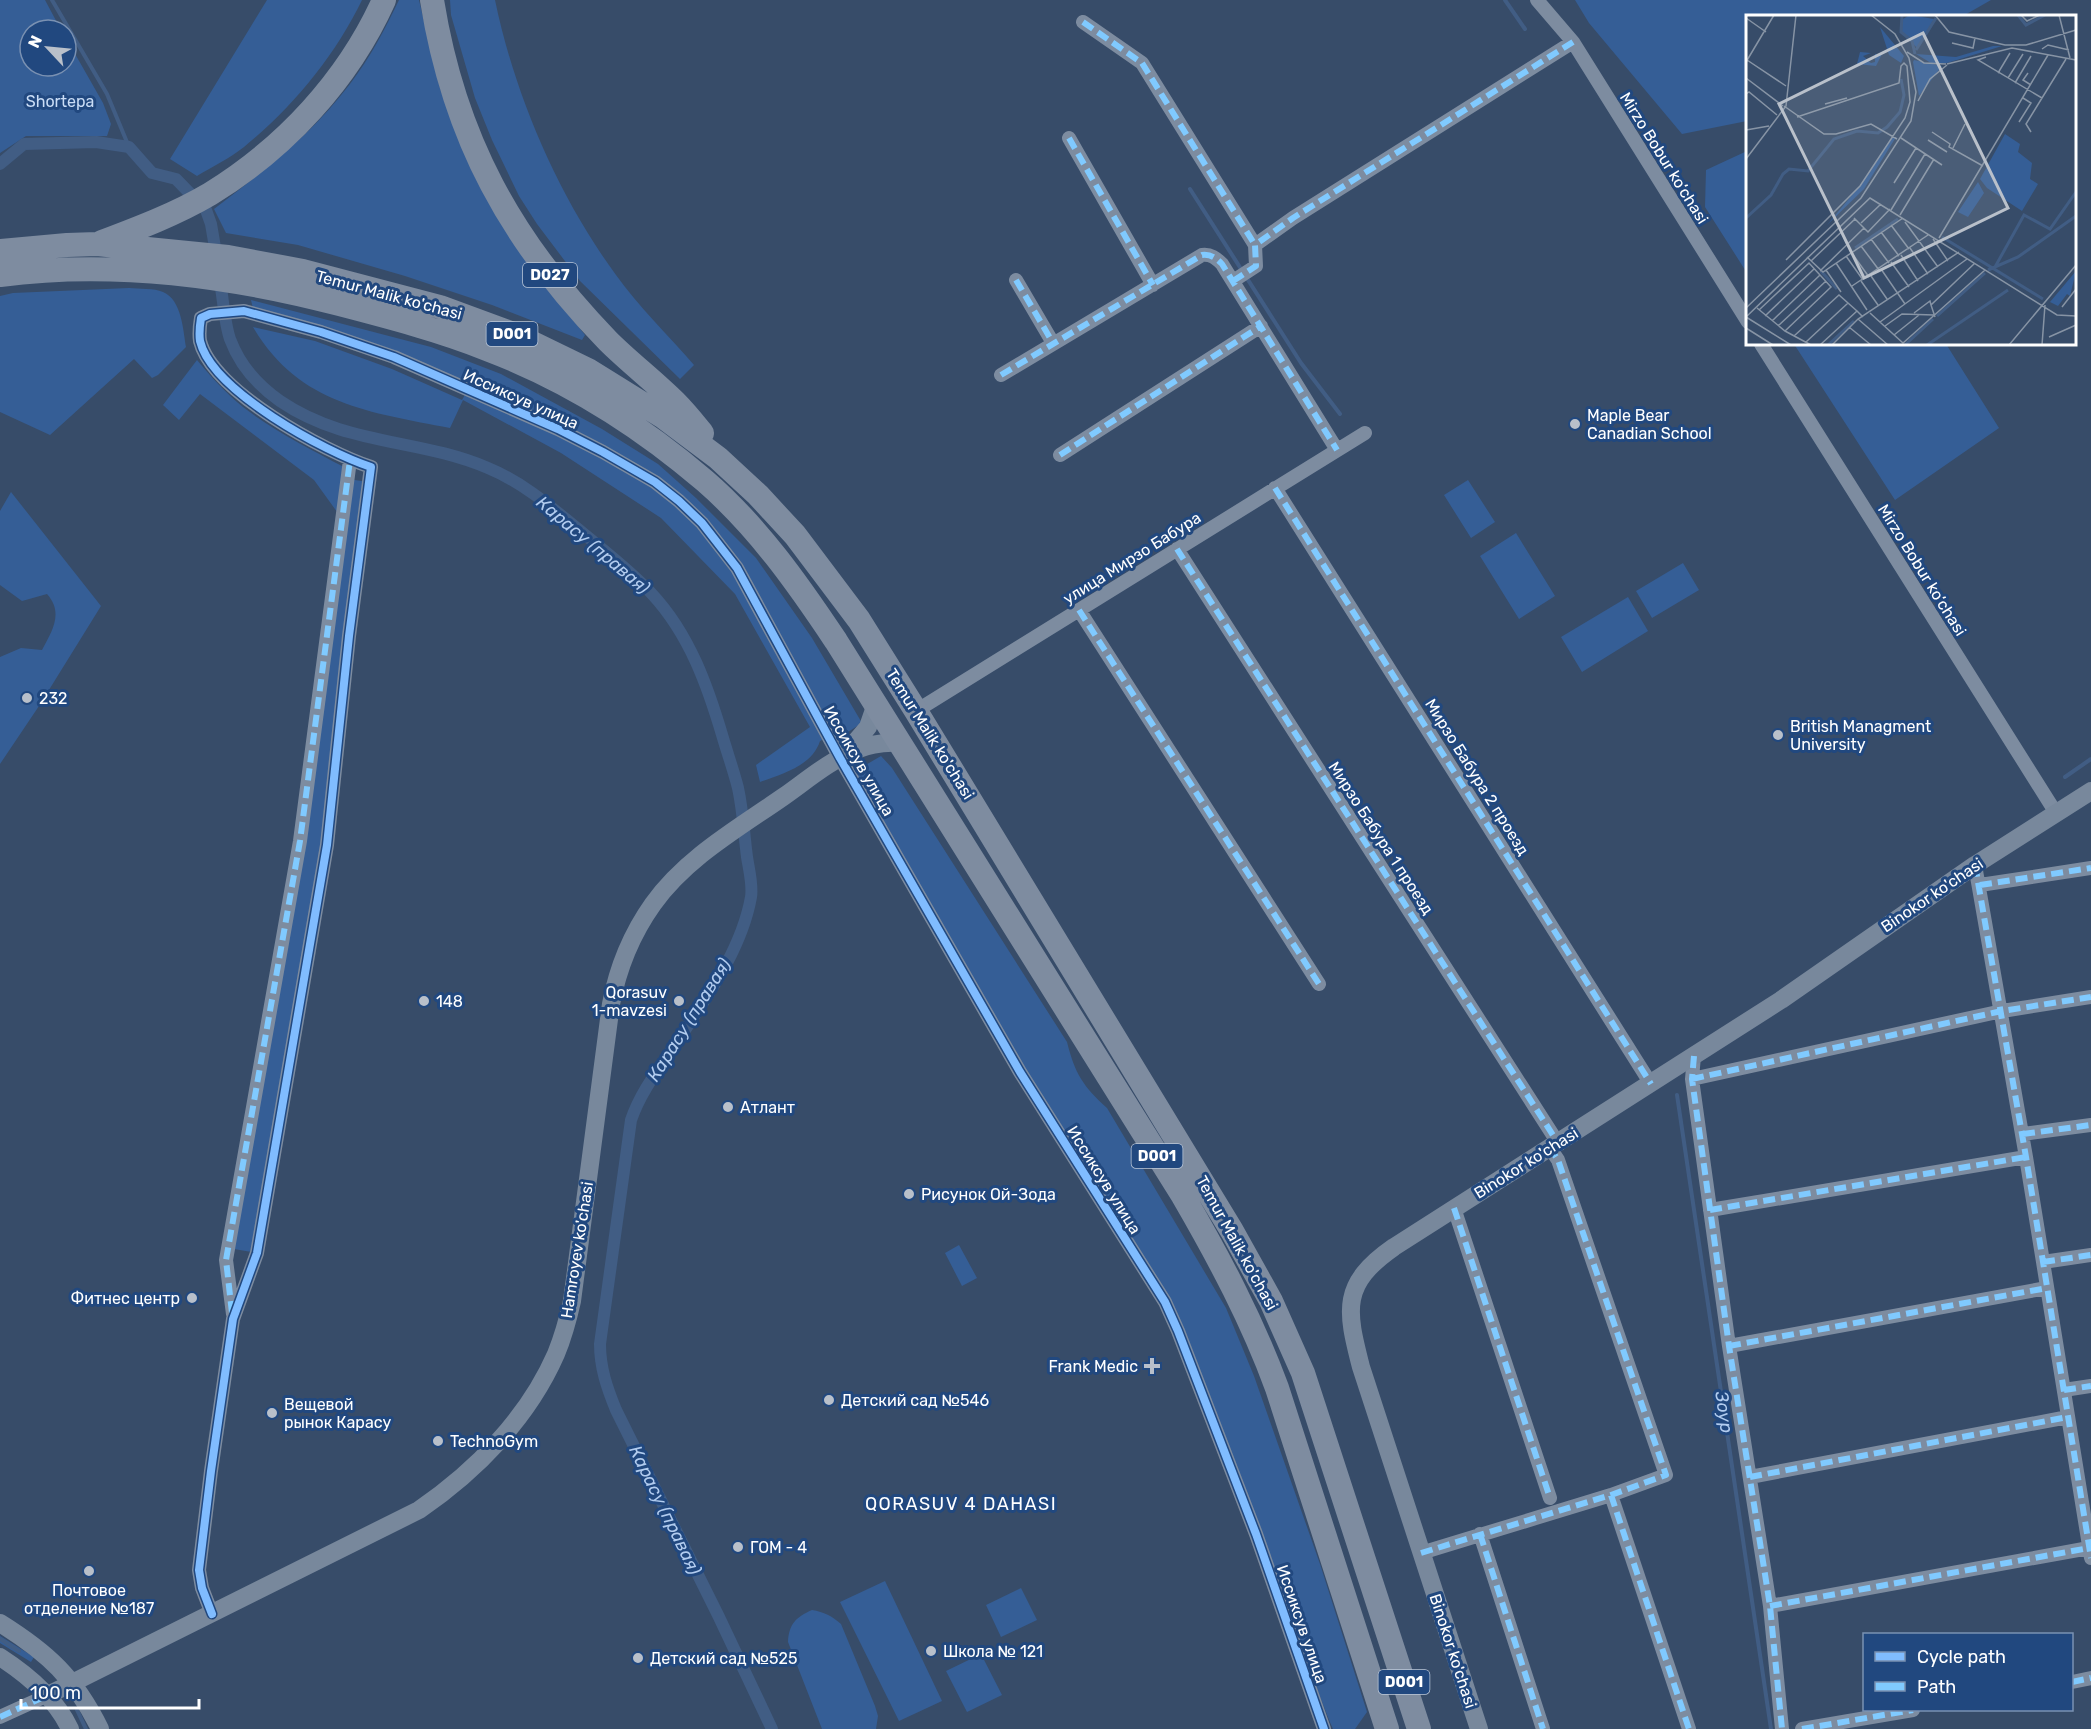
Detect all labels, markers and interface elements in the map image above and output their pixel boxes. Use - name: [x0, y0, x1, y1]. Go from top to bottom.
- inset map: [1746, 15, 2076, 345]
- north arrow: [18, 18, 78, 78]
- text: N: [24, 32, 46, 51]
- street label: Mirzo Bobur ko‘chasi: [1616, 89, 1712, 227]
- park label: Shortepa: [26, 92, 94, 111]
- road number: D027: [523, 263, 577, 287]
- street label: Temur Malik ko'chasi: [314, 266, 464, 324]
- road number: D001: [486, 322, 538, 346]
- street label: Иссиксув улица: [460, 365, 582, 433]
- place label: Maple Bear Canadian School: [1587, 406, 1712, 443]
- marker: Maple Bear Canadian School: [1568, 417, 1582, 431]
- water label: Карасу (правая): [532, 491, 654, 599]
- street label: Mirzo Bobur ko‘chasi: [1874, 501, 1970, 639]
- street label: улица Мирзо Бабура: [1060, 508, 1204, 608]
- street label: Temur Malik ko'chasi: [882, 665, 978, 803]
- place label: 232: [39, 689, 67, 708]
- marker: 232: [20, 691, 34, 705]
- street label: Мирзо Бабура 2 проезд: [1421, 695, 1533, 859]
- street label: Иссиксув улица: [820, 703, 898, 819]
- place label: British Managment University: [1790, 717, 1931, 754]
- marker: British Managment University: [1771, 728, 1785, 742]
- street label: Мирзо Бабура 1 проезд: [1324, 758, 1438, 918]
- street label: Binokor ko'chasi: [1877, 854, 1987, 936]
- water label: Карасу (правая): [642, 954, 736, 1086]
- place label: Qorasuv 1-mavzesi: [592, 983, 667, 1020]
- place label: 148: [436, 992, 463, 1011]
- marker: 148: [417, 994, 431, 1008]
- marker: Qorasuv 1-mavzesi: [672, 994, 686, 1008]
- place label: Атлант: [740, 1098, 795, 1117]
- marker: Атлант: [721, 1100, 735, 1114]
- street label: Иссиксув улица: [1063, 1122, 1145, 1238]
- street label: Binokor ko'chasi: [1470, 1123, 1582, 1203]
- road number: D001: [1132, 1144, 1182, 1168]
- street label: Temur Malik ko'chasi: [1192, 1173, 1282, 1313]
- street label: Hamroyev ko'chasi: [557, 1180, 597, 1320]
- place label: Рисунок Ой-Зода: [921, 1185, 1056, 1204]
- marker: Рисунок Ой-Зода: [902, 1187, 916, 1201]
- place label: Фитнес центр: [71, 1289, 180, 1308]
- marker: Фитнес центр: [185, 1291, 199, 1305]
- place label: Frank Medic: [1048, 1357, 1138, 1376]
- marker: Frank Medic: [1143, 1357, 1161, 1375]
- water label: Зоур: [1710, 1389, 1738, 1434]
- place label: Детский сад №546: [841, 1391, 989, 1410]
- marker: Детский сад №546: [822, 1393, 836, 1407]
- place label: Вещевой рынок Карасу: [284, 1395, 392, 1432]
- marker: Вещевой рынок Карасу: [265, 1406, 279, 1420]
- place label: TechnoGym: [450, 1432, 538, 1451]
- marker: TechnoGym: [431, 1434, 445, 1448]
- water label: Карасу (правая): [624, 1442, 706, 1578]
- district label: QORASUV 4 DAHASI: [865, 1493, 1057, 1515]
- place label: ГОМ - 4: [750, 1538, 807, 1557]
- marker: ГОМ - 4: [731, 1540, 745, 1554]
- street label: Иссиксув улица: [1273, 1562, 1331, 1686]
- marker: Почтовое отделение №187: [82, 1564, 96, 1578]
- place label: Почтовое отделение №187: [24, 1581, 154, 1618]
- street label: Binokor ko'chasi: [1426, 1591, 1480, 1711]
- legend: [1863, 1633, 2073, 1711]
- place label: Школа № 121: [943, 1642, 1043, 1661]
- marker: Школа № 121: [924, 1644, 938, 1658]
- text: Cycle path: [1917, 1646, 2006, 1668]
- place label: Детский сад №525: [650, 1649, 797, 1668]
- marker: Детский сад №525: [631, 1651, 645, 1665]
- road number: D001: [1378, 1670, 1430, 1694]
- scale bar: [21, 1672, 200, 1710]
- text: Path: [1917, 1676, 1956, 1698]
- text: 100 m: [30, 1682, 81, 1704]

